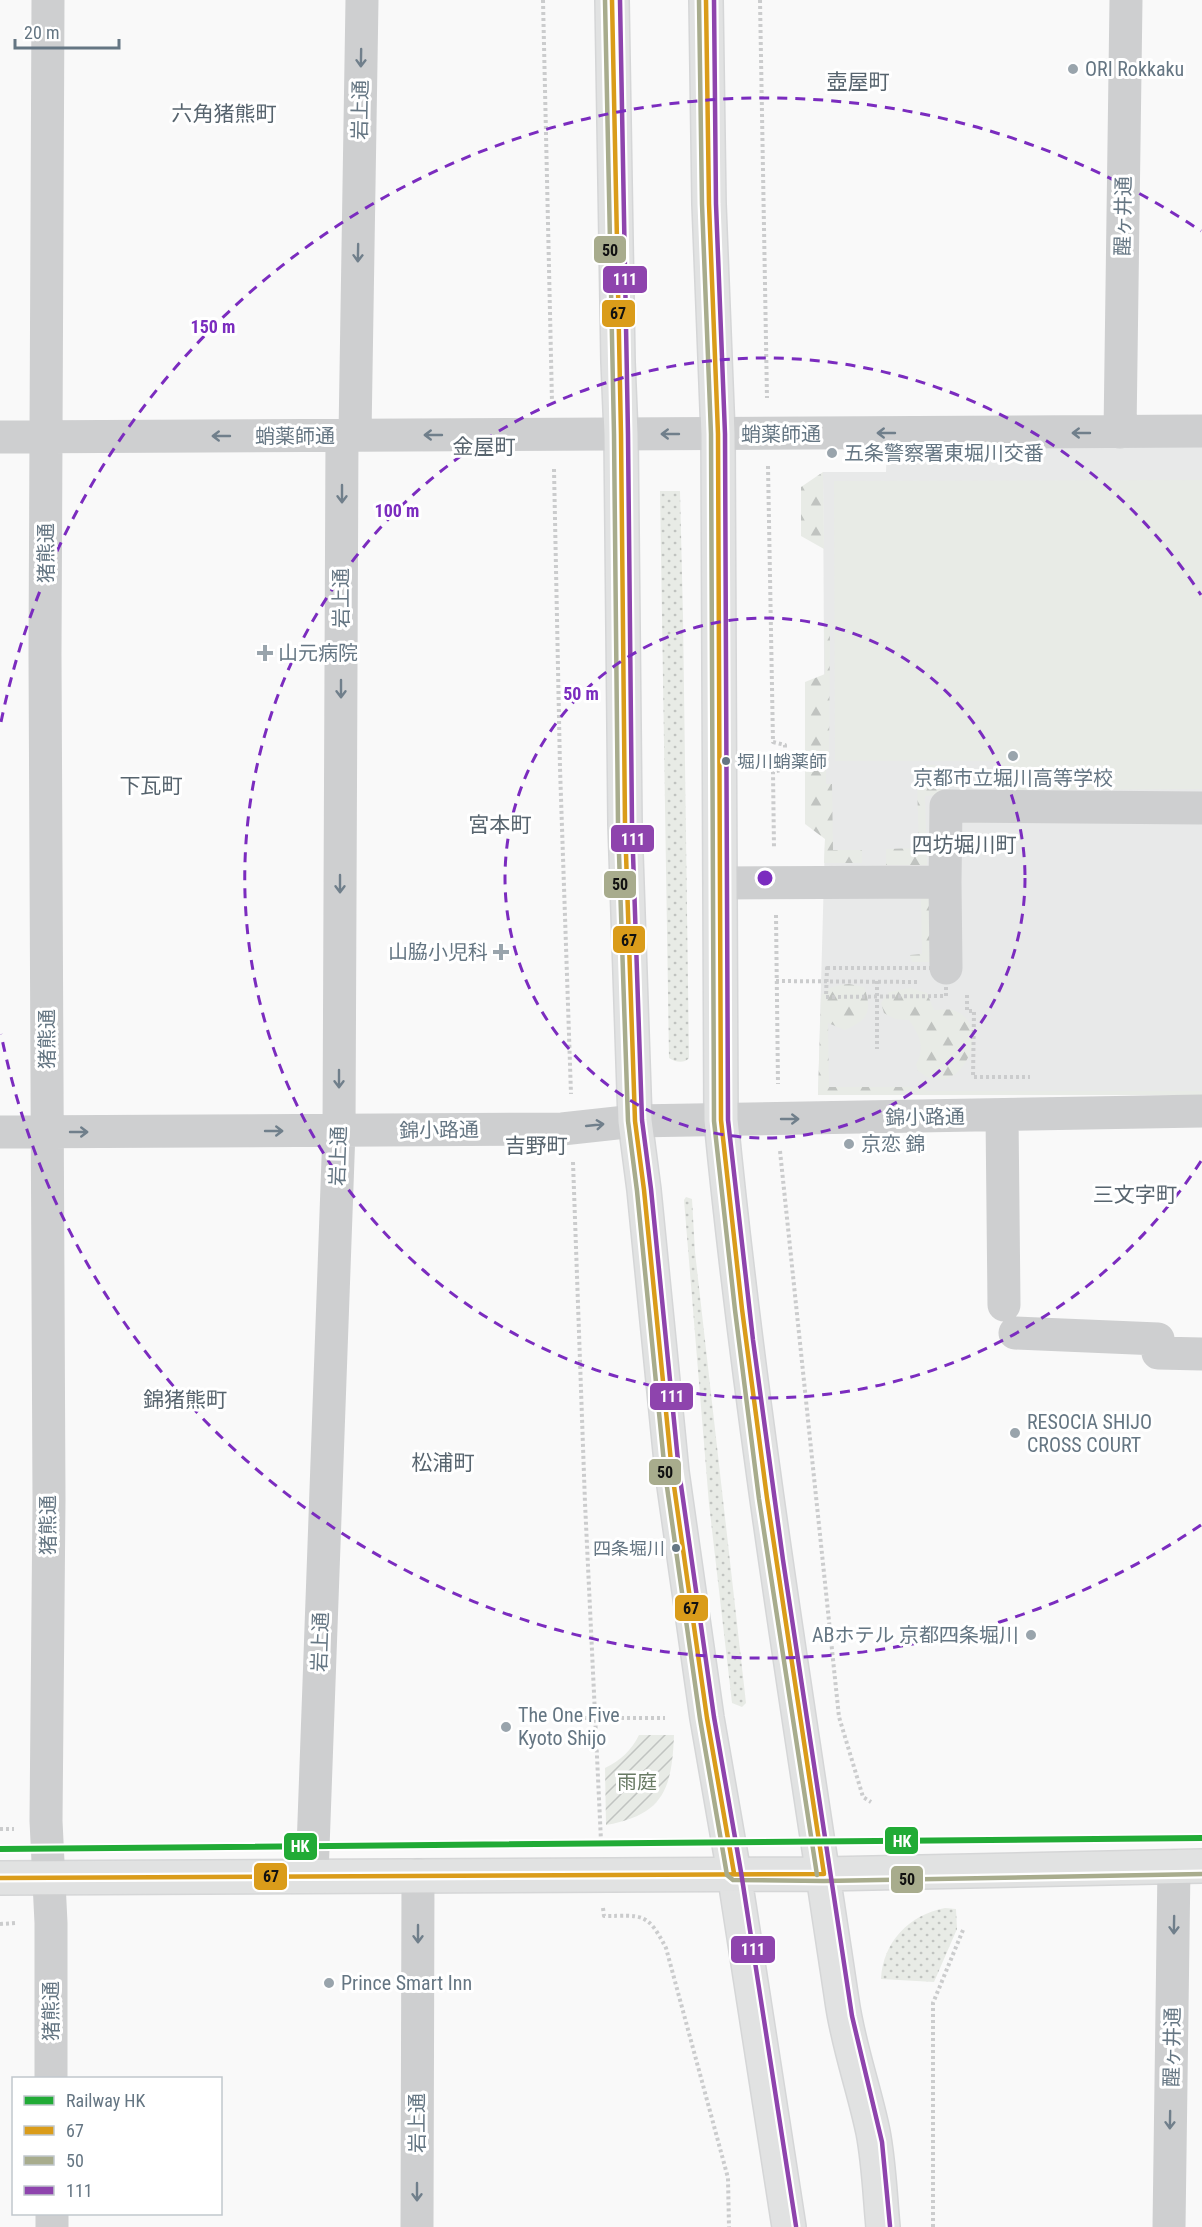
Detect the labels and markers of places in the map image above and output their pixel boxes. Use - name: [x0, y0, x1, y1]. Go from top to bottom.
- place label: ORI Rokkaku: [1085, 57, 1184, 81]
- marker: ORI Rokkaku: [1066, 62, 1080, 76]
- place label: 五条警察署東堀川交番: [844, 441, 1044, 465]
- marker: 五条警察署東堀川交番: [825, 446, 839, 460]
- place label: 山元病院: [278, 641, 358, 665]
- marker: 山元病院: [256, 644, 274, 662]
- marker: 京都市立堀川高等学校: [1006, 749, 1020, 763]
- place label: 堀川蛸薬師: [737, 751, 827, 772]
- marker: 堀川蛸薬師: [720, 755, 732, 767]
- place label: 京都市立堀川高等学校: [913, 766, 1113, 790]
- centre of rings: [755, 868, 775, 888]
- place label: 山脇小児科: [388, 940, 488, 964]
- marker: 山脇小児科: [492, 943, 510, 961]
- place label: 京恋 錦: [861, 1132, 926, 1156]
- marker: 京恋 錦: [842, 1137, 856, 1151]
- place label: RESOCIA SHIJO CROSS COURT: [1027, 1410, 1152, 1457]
- marker: RESOCIA SHIJO CROSS COURT: [1008, 1426, 1022, 1440]
- place label: 四条堀川: [593, 1538, 665, 1559]
- marker: 四条堀川: [670, 1542, 682, 1554]
- place label: ABホテル 京都四条堀川: [812, 1623, 1019, 1647]
- marker: ABホテル 京都四条堀川: [1024, 1628, 1038, 1642]
- place label: The One Five Kyoto Shijo: [518, 1703, 620, 1750]
- marker: The One Five Kyoto Shijo: [499, 1720, 513, 1734]
- place label: Prince Smart Inn: [341, 1971, 472, 1995]
- marker: Prince Smart Inn: [322, 1976, 336, 1990]

